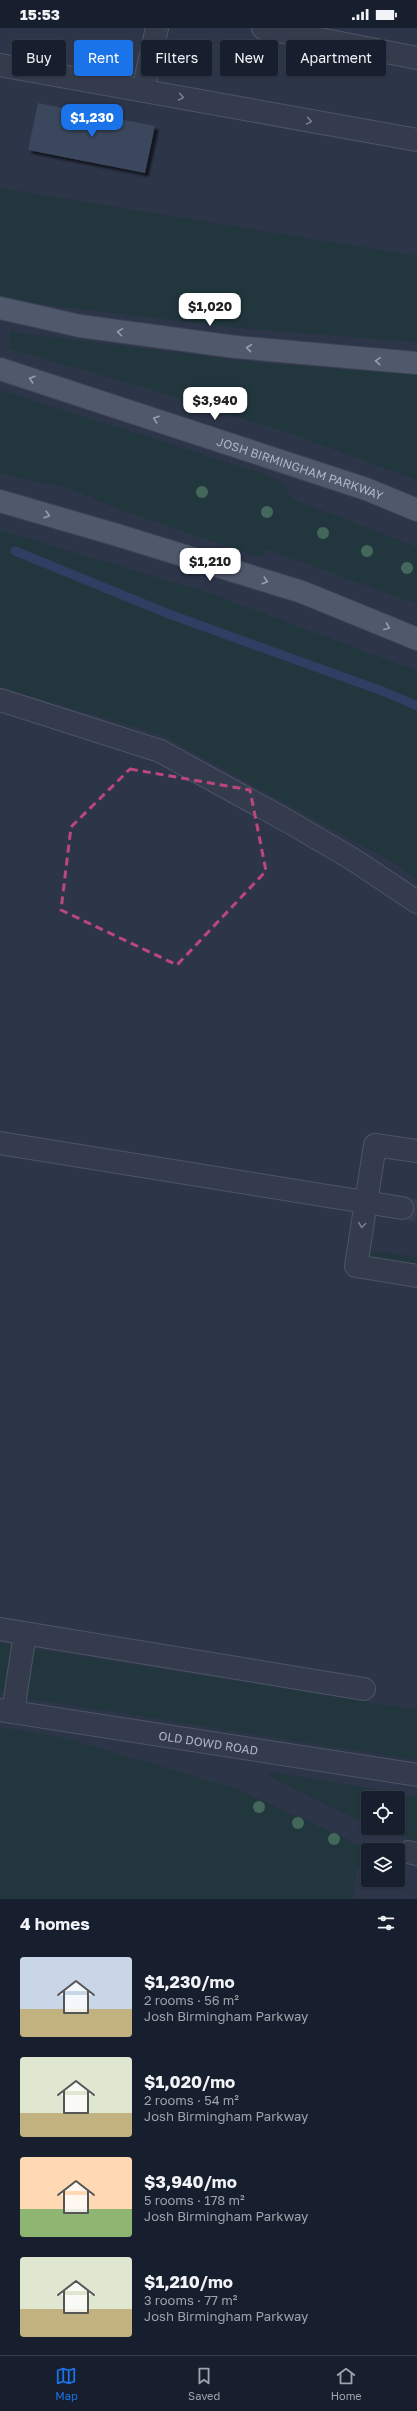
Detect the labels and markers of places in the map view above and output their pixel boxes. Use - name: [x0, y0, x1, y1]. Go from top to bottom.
- pin: $1,230: [59, 104, 125, 138]
- pin: $1,020: [177, 293, 243, 327]
- pin: $3,940: [182, 387, 248, 421]
- pin: $1,210: [177, 548, 243, 582]

